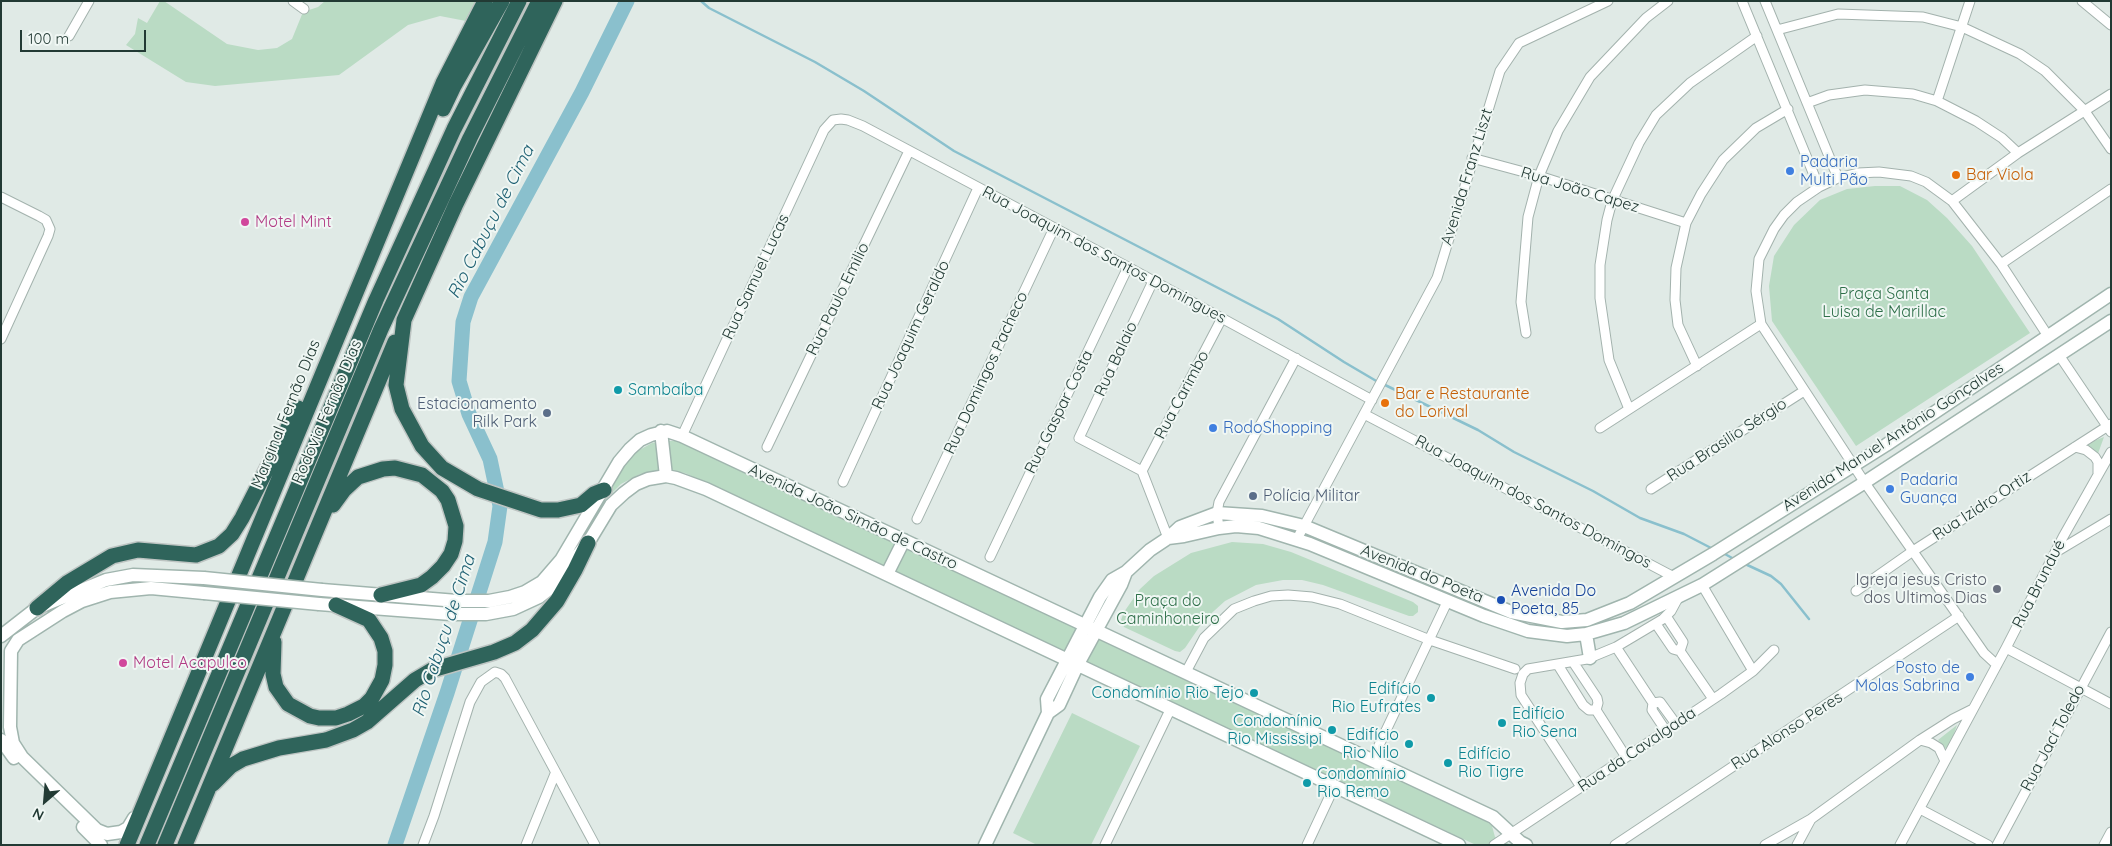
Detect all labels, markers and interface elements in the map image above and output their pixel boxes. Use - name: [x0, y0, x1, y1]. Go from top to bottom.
- scale bar: [22, 20, 149, 52]
- text: 100 m: [28, 29, 69, 48]
- street label: Avenida Franz Liszt: [1437, 106, 1497, 248]
- water label: Rio Cabuçu de Cima: [443, 142, 539, 302]
- place label: Padaria Multi Pão: [1800, 152, 1868, 190]
- street label: Rua João Capez: [1518, 163, 1642, 217]
- marker: Padaria Multi Pão: [1784, 165, 1796, 177]
- place label: Bar Viola: [1966, 165, 2034, 185]
- marker: Bar Viola: [1950, 169, 1962, 181]
- street label: Rua Joaquim dos Santos Domingues: [979, 182, 1229, 328]
- street label: Rua Samuel Lucas: [718, 211, 794, 343]
- place label: Motel Mint: [255, 212, 332, 232]
- marker: Motel Mint: [239, 216, 251, 228]
- street label: Rua Paulo Emilio: [802, 239, 874, 359]
- street label: Rua Joaquim Geraldo: [868, 257, 954, 413]
- park label: Praça Santa Luisa de Marillac: [1822, 284, 1946, 322]
- street label: Rua Domingos Pacheco: [940, 289, 1032, 457]
- street label: Rua Balaio: [1090, 319, 1142, 399]
- street label: Marginal Fernão Dias: [247, 337, 325, 491]
- street label: Rodovia Fernão Dias: [288, 337, 366, 487]
- street label: Rua Gaspar Costa: [1021, 347, 1097, 477]
- street label: Rua Carimbo: [1151, 347, 1213, 443]
- street label: Avenida Manuel Antônio Gonçalves: [1779, 358, 2007, 516]
- place label: Sambaíba: [628, 380, 703, 400]
- marker: Sambaíba: [612, 384, 624, 396]
- place label: Bar e Restaurante do Lorival: [1395, 384, 1530, 422]
- place label: Estacionamento Rilk Park: [417, 394, 537, 432]
- street label: Rua Brasilio Sérgio: [1664, 394, 1790, 486]
- marker: Bar e Restaurante do Lorival: [1379, 397, 1391, 409]
- marker: Estacionamento Rilk Park: [541, 407, 553, 419]
- place label: RodoShopping: [1223, 418, 1332, 438]
- marker: RodoShopping: [1207, 422, 1219, 434]
- street label: Rua Joaquim dos Santos Domingos: [1412, 431, 1654, 573]
- street label: Avenida João Simão de Castro: [745, 460, 961, 574]
- street label: Rua Izidro Ortiz: [1929, 467, 2035, 545]
- place label: Padaria Guança: [1900, 470, 1958, 508]
- marker: Padaria Guança: [1884, 483, 1896, 495]
- place label: Polícia Militar: [1263, 486, 1360, 506]
- marker: Polícia Militar: [1247, 490, 1259, 502]
- street label: Rua Brundué: [2008, 537, 2070, 631]
- street label: Avenida do Poeta: [1358, 541, 1486, 607]
- water label: Rio Cabuçu de Cima: [408, 552, 480, 720]
- place label: Igreja jesus Cristo dos Ultimos Dias: [1855, 570, 1987, 608]
- place label: Avenida Do Poeta, 85: [1511, 581, 1596, 619]
- marker: Igreja jesus Cristo dos Ultimos Dias: [1991, 583, 2003, 595]
- park label: Praça do Caminhoneiro: [1116, 591, 1220, 629]
- marker: Avenida Do Poeta, 85: [1495, 594, 1507, 606]
- place label: Motel Acapulco: [133, 653, 247, 673]
- marker: Motel Acapulco: [117, 657, 129, 669]
- place label: Posto de Molas Sabrina: [1855, 658, 1960, 696]
- marker: Posto de Molas Sabrina: [1964, 671, 1976, 683]
- place label: Edifício Rio Eufrates: [1331, 679, 1421, 717]
- street label: Rua Jací Toledo: [2017, 681, 2089, 795]
- place label: Condomínio Rio Tejo: [1092, 683, 1244, 703]
- marker: Condomínio Rio Tejo: [1248, 687, 1260, 699]
- street label: Rua Alonso Peres: [1728, 688, 1846, 774]
- marker: Edifício Rio Eufrates: [1425, 692, 1437, 704]
- street label: Rua da Cavalgada: [1574, 703, 1700, 797]
- place label: Edifício Rio Sena: [1512, 704, 1577, 742]
- place label: Condomínio Rio Mississipi: [1227, 711, 1322, 749]
- marker: Edifício Rio Sena: [1496, 717, 1508, 729]
- marker: Condomínio Rio Mississipi: [1326, 724, 1338, 736]
- place label: Edifício Rio Nilo: [1343, 725, 1399, 763]
- marker: Edifício Rio Nilo: [1403, 738, 1415, 750]
- place label: Edifício Rio Tigre: [1458, 744, 1524, 782]
- marker: Edifício Rio Tigre: [1442, 757, 1454, 769]
- place label: Condomínio Rio Remo: [1317, 764, 1406, 802]
- north arrow: [20, 776, 70, 826]
- marker: Condomínio Rio Remo: [1301, 777, 1313, 789]
- text: N: [30, 804, 47, 825]

